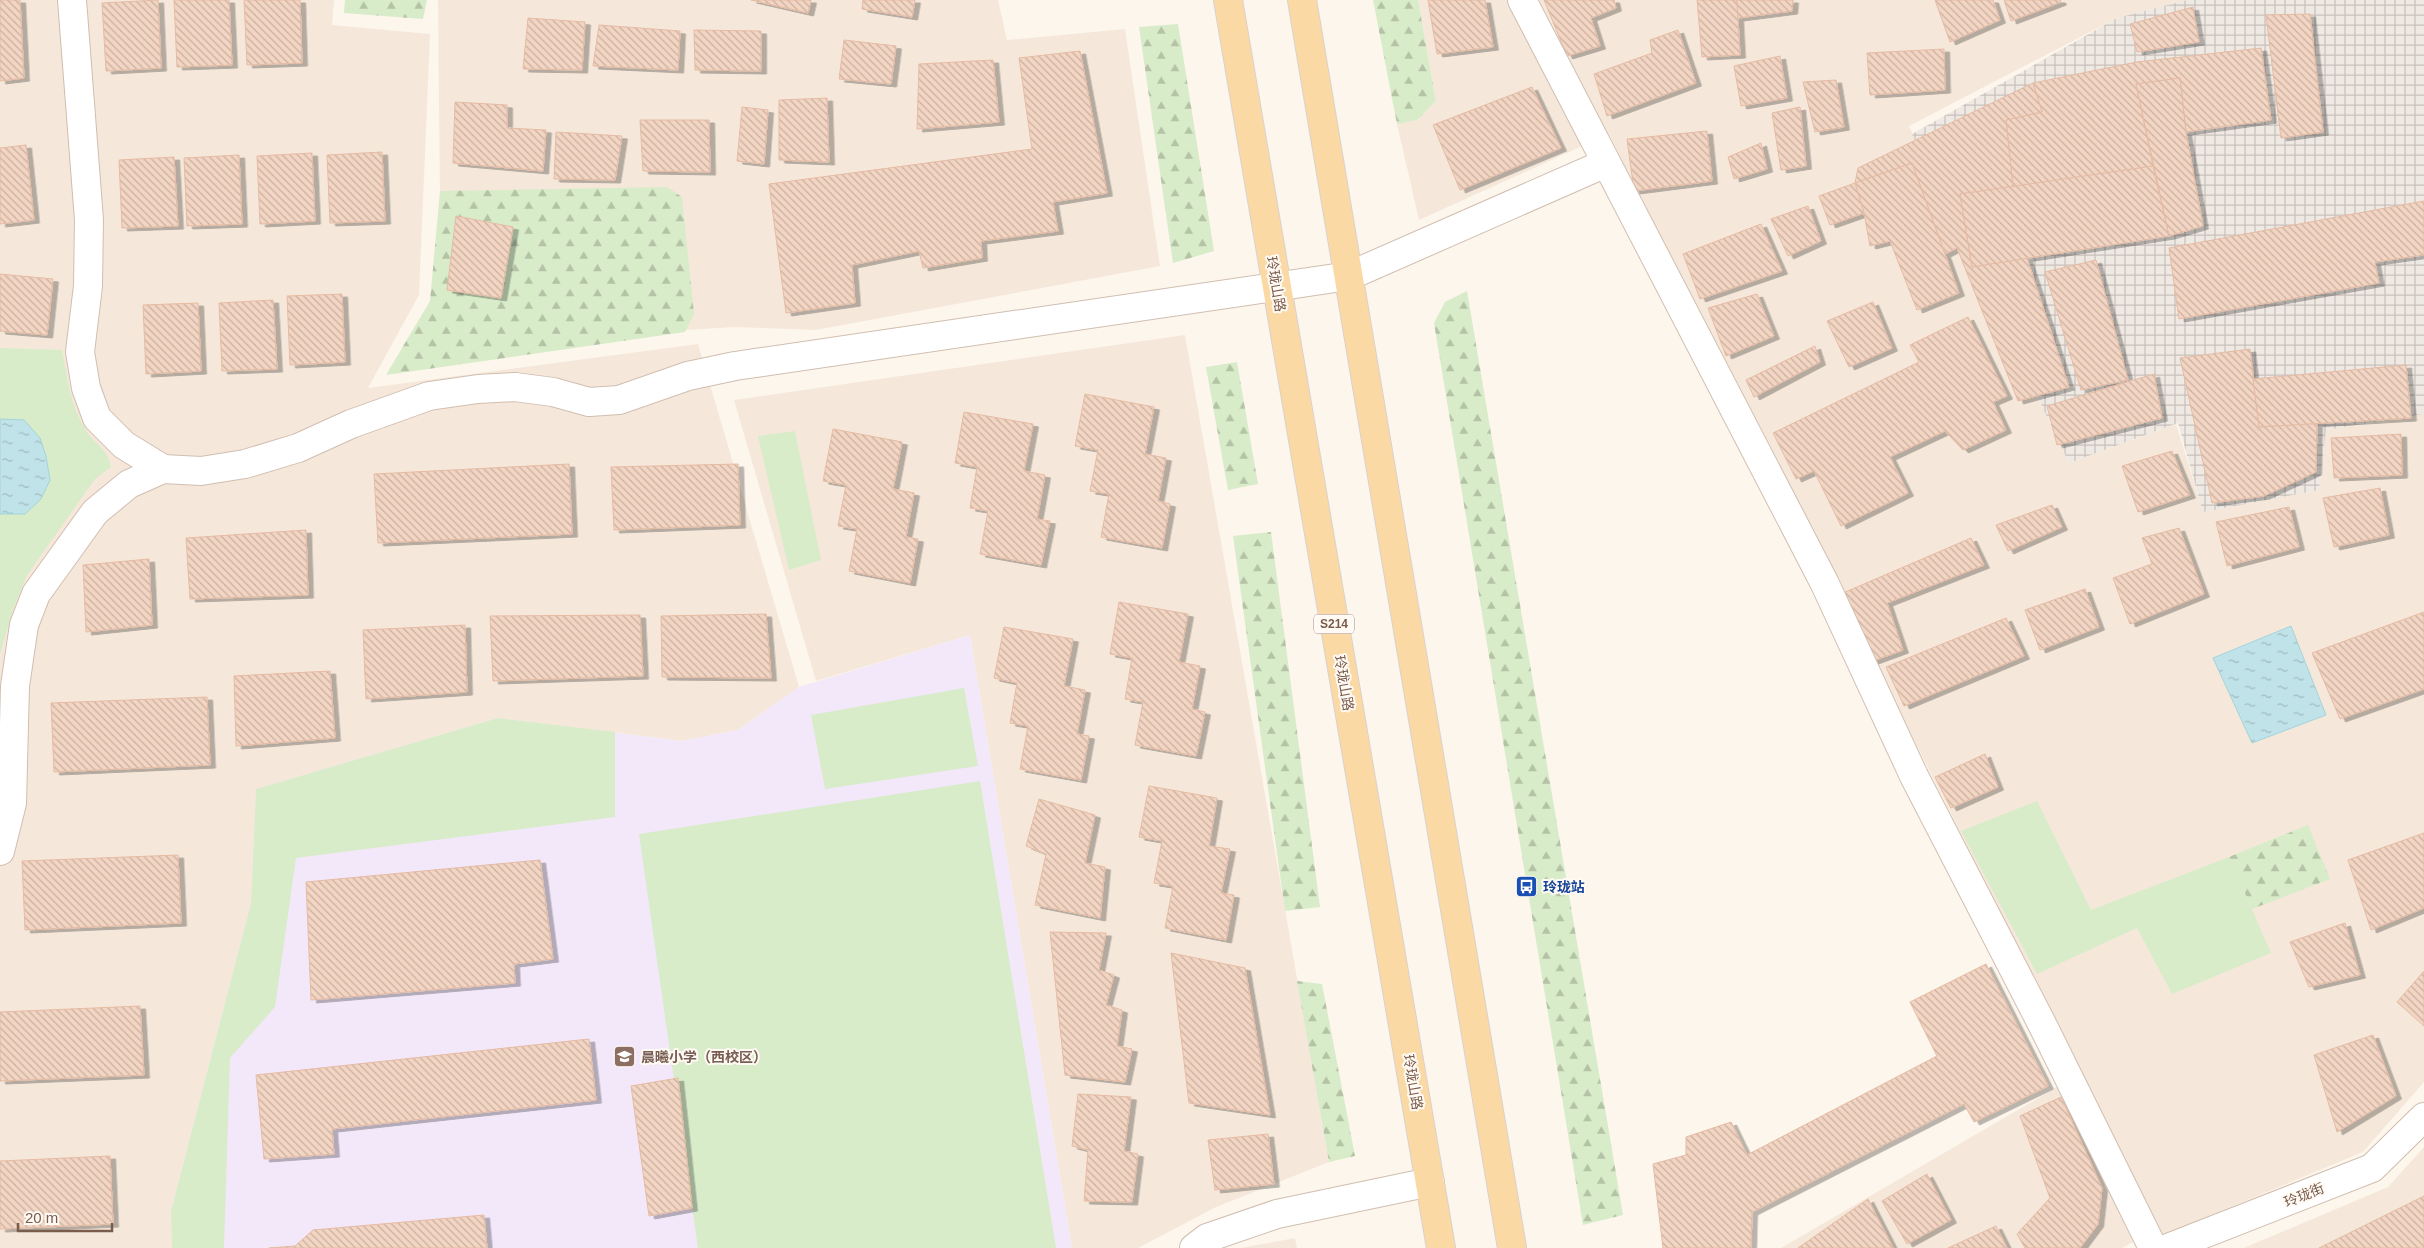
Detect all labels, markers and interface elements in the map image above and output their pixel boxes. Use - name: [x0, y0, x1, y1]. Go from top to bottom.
- street label: 玲珑山路: [1263, 255, 1289, 313]
- road number: S214: [1314, 614, 1354, 634]
- street label: 玲珑山路: [1331, 654, 1357, 712]
- bus stop icon: 玲珑站: [1515, 875, 1539, 899]
- place label: 玲珑站: [1543, 879, 1585, 895]
- school or university icon: 晨曦小学（西校区）: [613, 1045, 637, 1069]
- place label: 晨曦小学（西校区）: [641, 1049, 767, 1065]
- street label: 玲珑山路: [1400, 1053, 1426, 1111]
- street label: 玲珑街: [2282, 1180, 2326, 1210]
- scale bar: [18, 1200, 111, 1232]
- text: 20 m: [25, 1209, 58, 1226]

